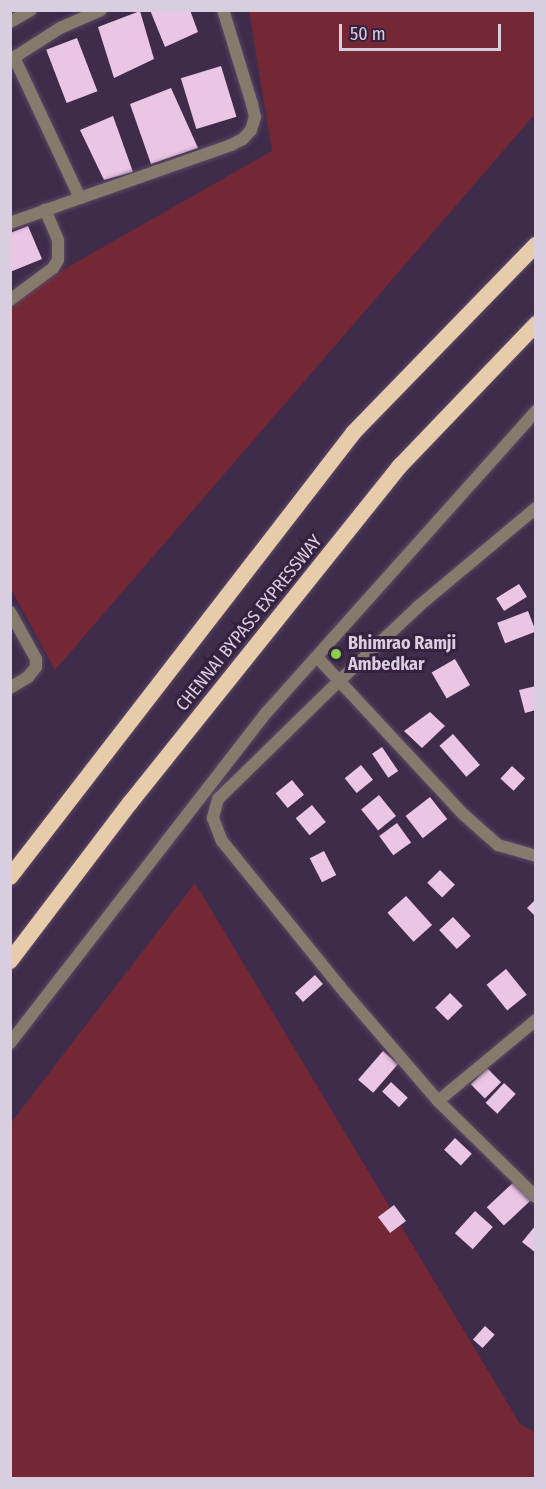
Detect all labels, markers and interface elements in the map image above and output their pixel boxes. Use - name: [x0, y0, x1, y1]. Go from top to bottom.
- scale bar: [342, 12, 504, 50]
- text: 50 m: [350, 23, 386, 45]
- street label: CHENNAI BYPASS EXPRESSWAY: [171, 531, 327, 715]
- place label: Bhimrao Ramji Ambedkar: [348, 633, 456, 676]
- marker: Bhimrao Ramji Ambedkar: [329, 647, 343, 661]

